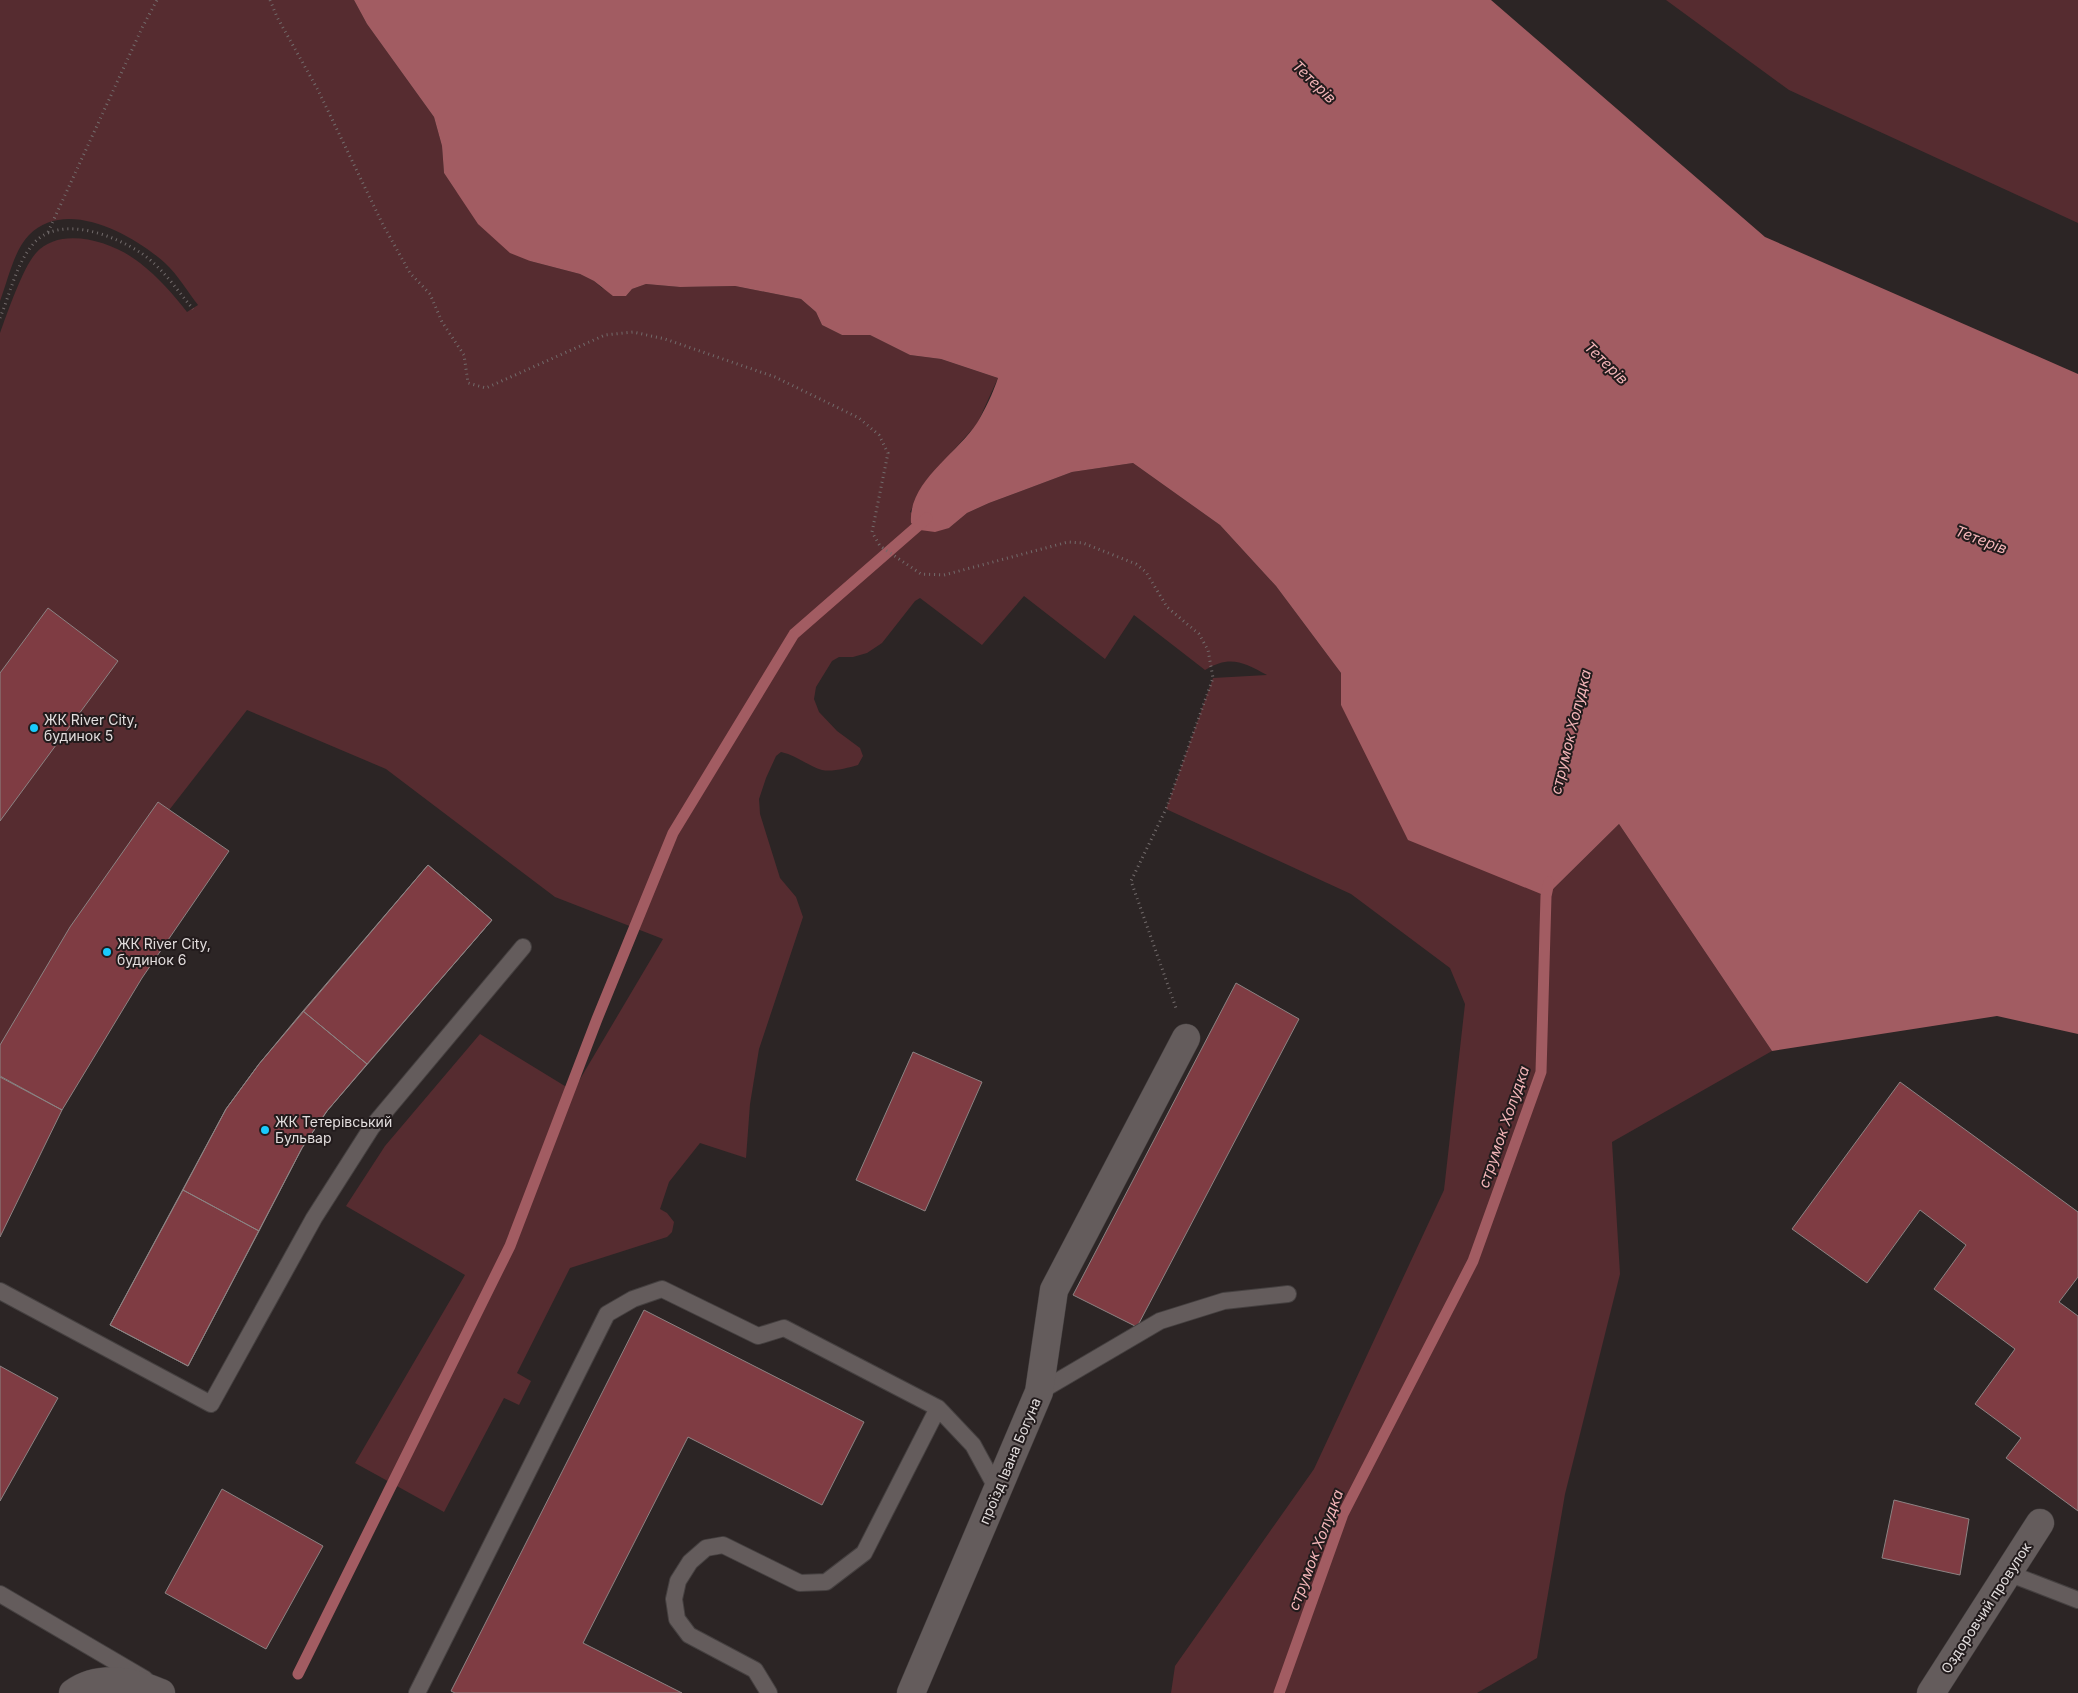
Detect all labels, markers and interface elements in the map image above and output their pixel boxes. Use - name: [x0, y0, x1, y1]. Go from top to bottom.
- water label: Тетерів: [1288, 56, 1340, 107]
- water label: Тетерів: [1580, 337, 1632, 388]
- water label: Тетерів: [1953, 521, 2010, 558]
- water label: струмок Холудка: [1546, 668, 1595, 796]
- place label: ЖК River City, будинок 5: [44, 711, 138, 744]
- marker: ЖК River City, будинок 5: [28, 722, 40, 734]
- place label: ЖК River City, будинок 6: [117, 935, 211, 968]
- marker: ЖК River City, будинок 6: [101, 946, 113, 958]
- water label: струмок Холудка: [1474, 1063, 1533, 1190]
- place label: ЖК Тетерівський Бульвар: [275, 1113, 392, 1146]
- marker: ЖК Тетерівський Бульвар: [259, 1124, 271, 1136]
- street label: проїзд Івана Богуна: [975, 1395, 1044, 1527]
- water label: струмок Холудка: [1284, 1487, 1347, 1613]
- street label: Оздоровчий провулок: [1937, 1539, 2035, 1676]

